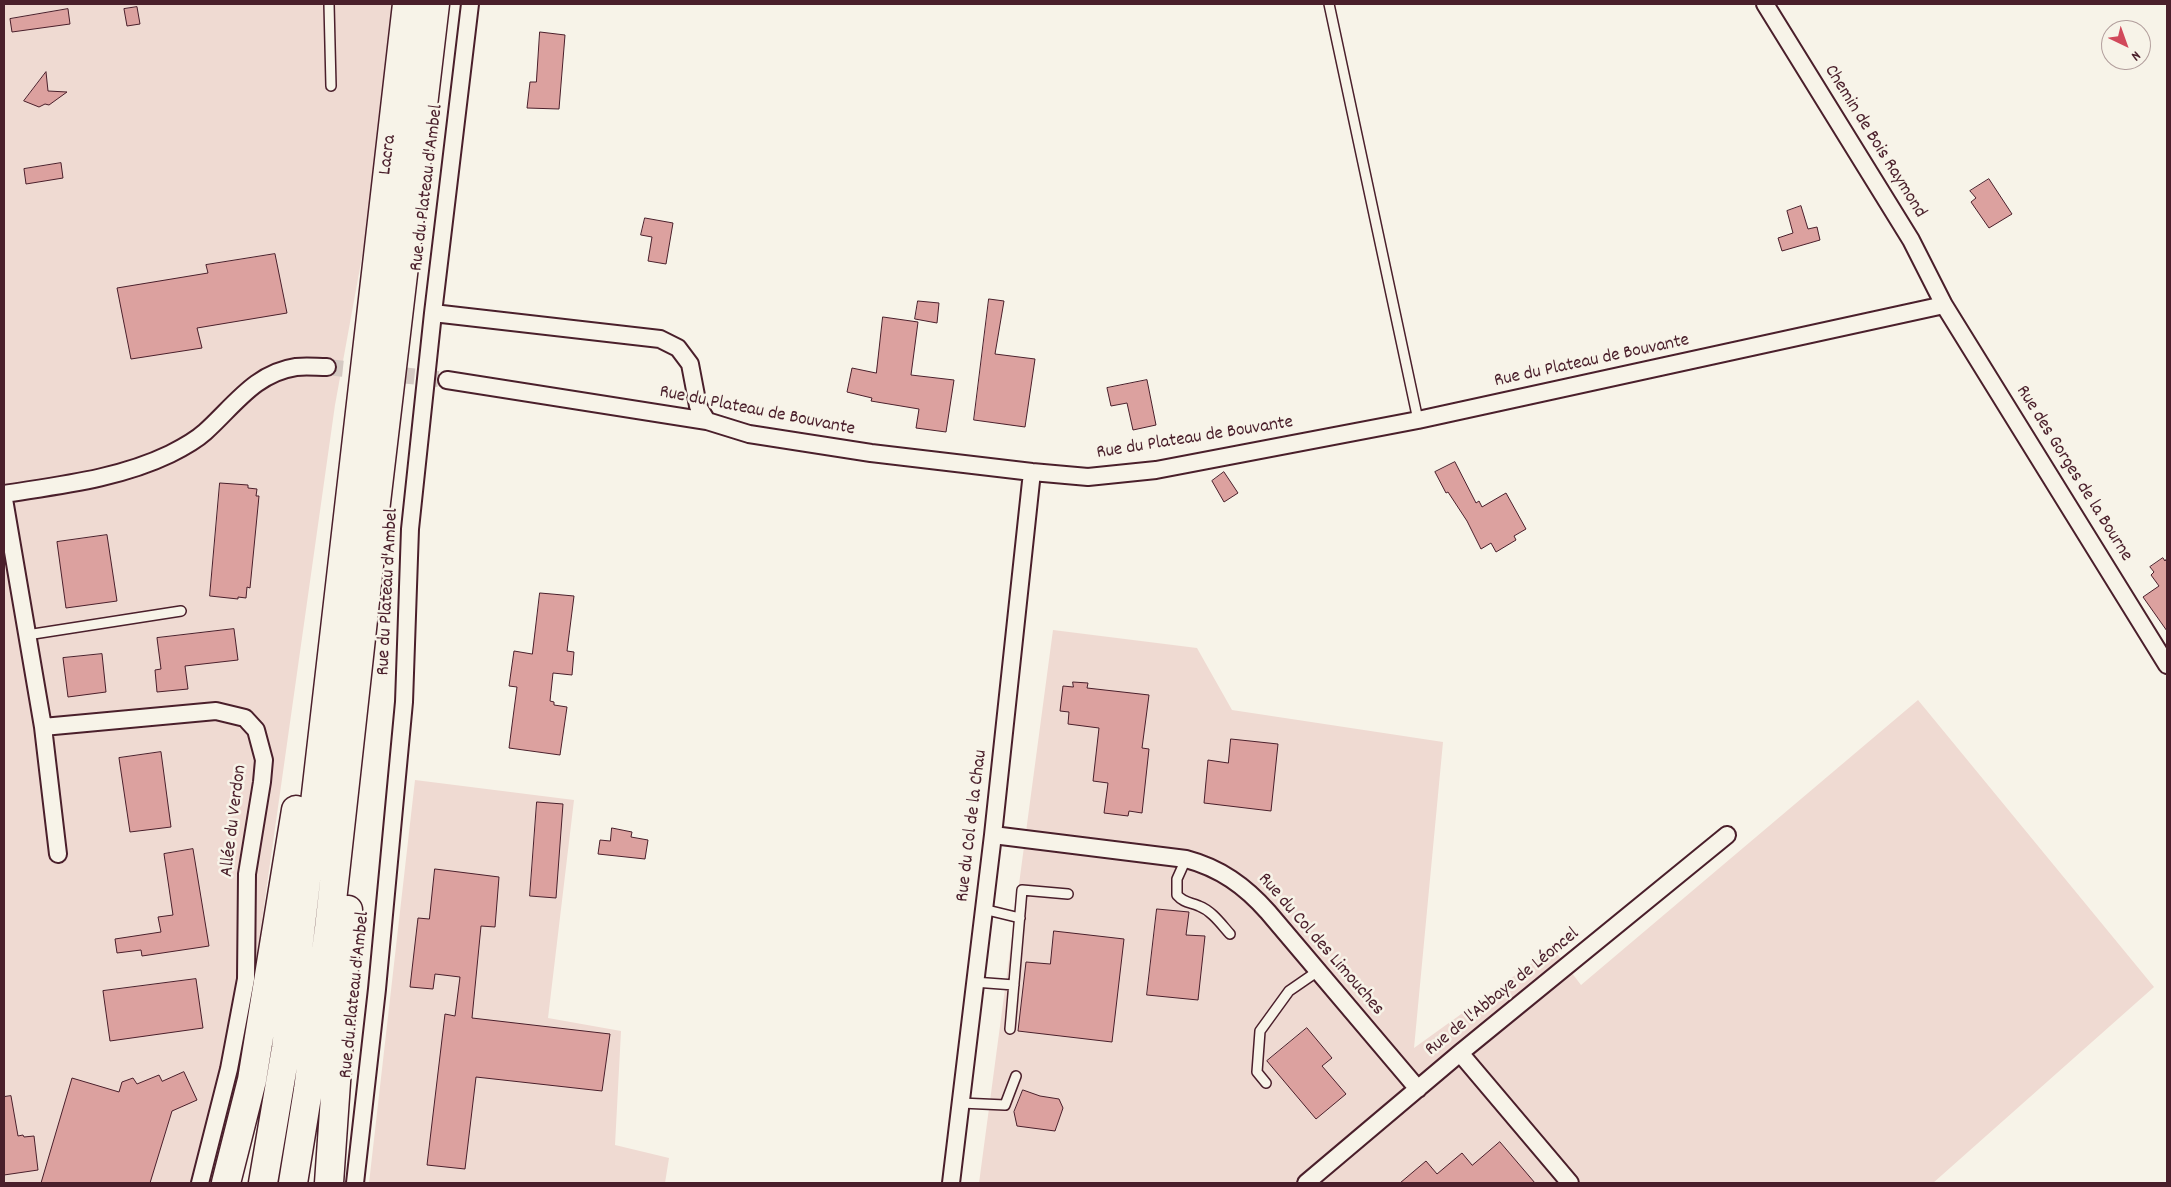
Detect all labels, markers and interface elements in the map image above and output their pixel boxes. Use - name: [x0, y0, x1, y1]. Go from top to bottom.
- north arrow: [2101, 20, 2151, 70]
- text: N: [2126, 46, 2145, 65]
- street label: Chemin de Bois Raymond: [1818, 61, 1930, 223]
- street label: Rue du Plateau d'Ambel: [406, 103, 450, 273]
- street label: Lacra: [375, 134, 403, 176]
- street label: Rue du Plateau de Bouvante: [1492, 330, 1692, 394]
- street label: Rue du Plateau de Bouvante: [657, 382, 857, 442]
- street label: Rue des Gorges de la Bourne: [2010, 382, 2136, 566]
- street label: Rue du Plateau de Bouvante: [1095, 412, 1295, 466]
- street label: Rue du Plateau d'Ambel: [373, 508, 405, 676]
- street label: Rue du Col de la Chau: [952, 749, 994, 903]
- street label: Allée du Verdon: [217, 764, 253, 878]
- street label: Rue du Col des Limouches: [1252, 869, 1388, 1021]
- street label: Rue du Plateau d'Ambel: [336, 910, 376, 1080]
- street label: Rue de l'Abbaye de Léoncel: [1421, 924, 1585, 1062]

